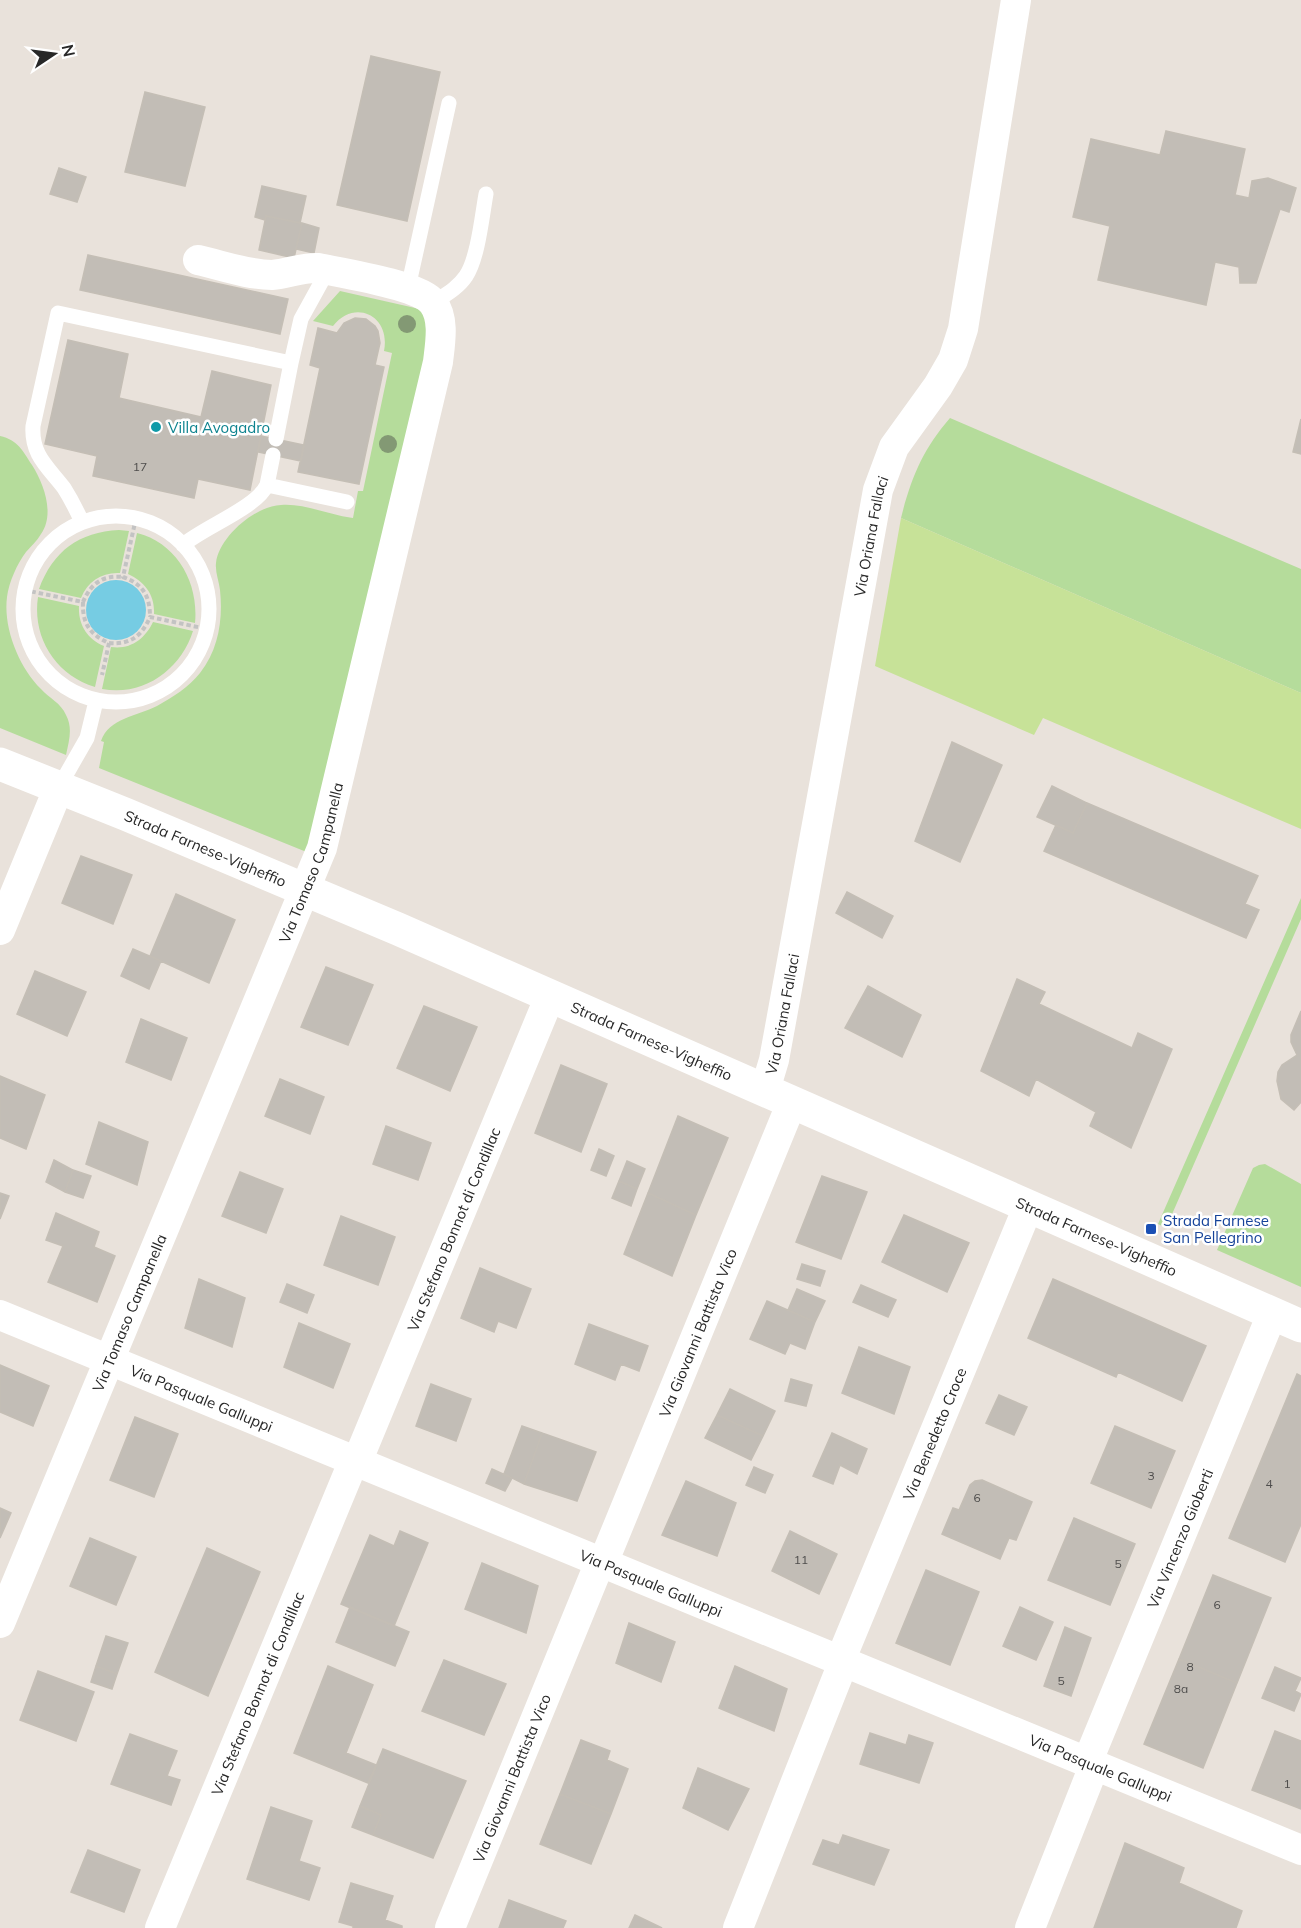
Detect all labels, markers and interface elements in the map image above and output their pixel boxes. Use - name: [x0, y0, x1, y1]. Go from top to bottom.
- north arrow: [24, 24, 84, 84]
- text: N: [58, 42, 80, 59]
- place label: Villa Avogadro: [168, 418, 270, 437]
- marker: Villa Avogadro: [149, 420, 163, 434]
- house number: 17: [133, 459, 147, 474]
- street label: Via Oriana Fallaci: [849, 473, 892, 598]
- street label: Via Tomaso Campanella: [274, 780, 347, 946]
- street label: Strada Farnese-Vigheffio: [122, 805, 289, 890]
- street label: Via Oriana Fallaci: [761, 952, 803, 1077]
- street label: Strada Farnese-Vigheffio: [568, 997, 735, 1084]
- street label: Via Stefano Bonnot di Condillac: [403, 1124, 504, 1334]
- street label: Strada Farnese-Vigheffio: [1013, 1192, 1180, 1280]
- place label: Strada Farnese San Pellegrino: [1163, 1211, 1269, 1247]
- marker: Strada Farnese San Pellegrino: [1144, 1222, 1158, 1236]
- street label: Via Tomaso Campanella: [88, 1231, 170, 1394]
- street label: Via Giovanni Battista Vico: [654, 1245, 740, 1420]
- street label: Via Pasquale Galluppi: [127, 1360, 276, 1436]
- street label: Via Benedetto Croce: [898, 1365, 970, 1503]
- street label: Via Vincenzo Gioberti: [1142, 1466, 1217, 1611]
- house number: 3: [1147, 1468, 1155, 1483]
- house number: 4: [1265, 1476, 1273, 1491]
- house number: 6: [973, 1490, 981, 1505]
- street label: Via Pasquale Galluppi: [577, 1545, 725, 1621]
- house number: 11: [794, 1552, 808, 1567]
- house number: 5: [1114, 1556, 1122, 1571]
- street label: Via Stefano Bonnot di Condillac: [207, 1589, 308, 1798]
- house number: 6: [1213, 1597, 1221, 1612]
- house number: 8: [1186, 1659, 1194, 1674]
- house number: 5: [1057, 1673, 1065, 1688]
- house number: 8a: [1174, 1681, 1188, 1696]
- street label: Via Giovanni Battista Vico: [468, 1691, 554, 1865]
- street label: Via Pasquale Galluppi: [1026, 1730, 1175, 1805]
- house number: 1: [1283, 1776, 1291, 1791]

